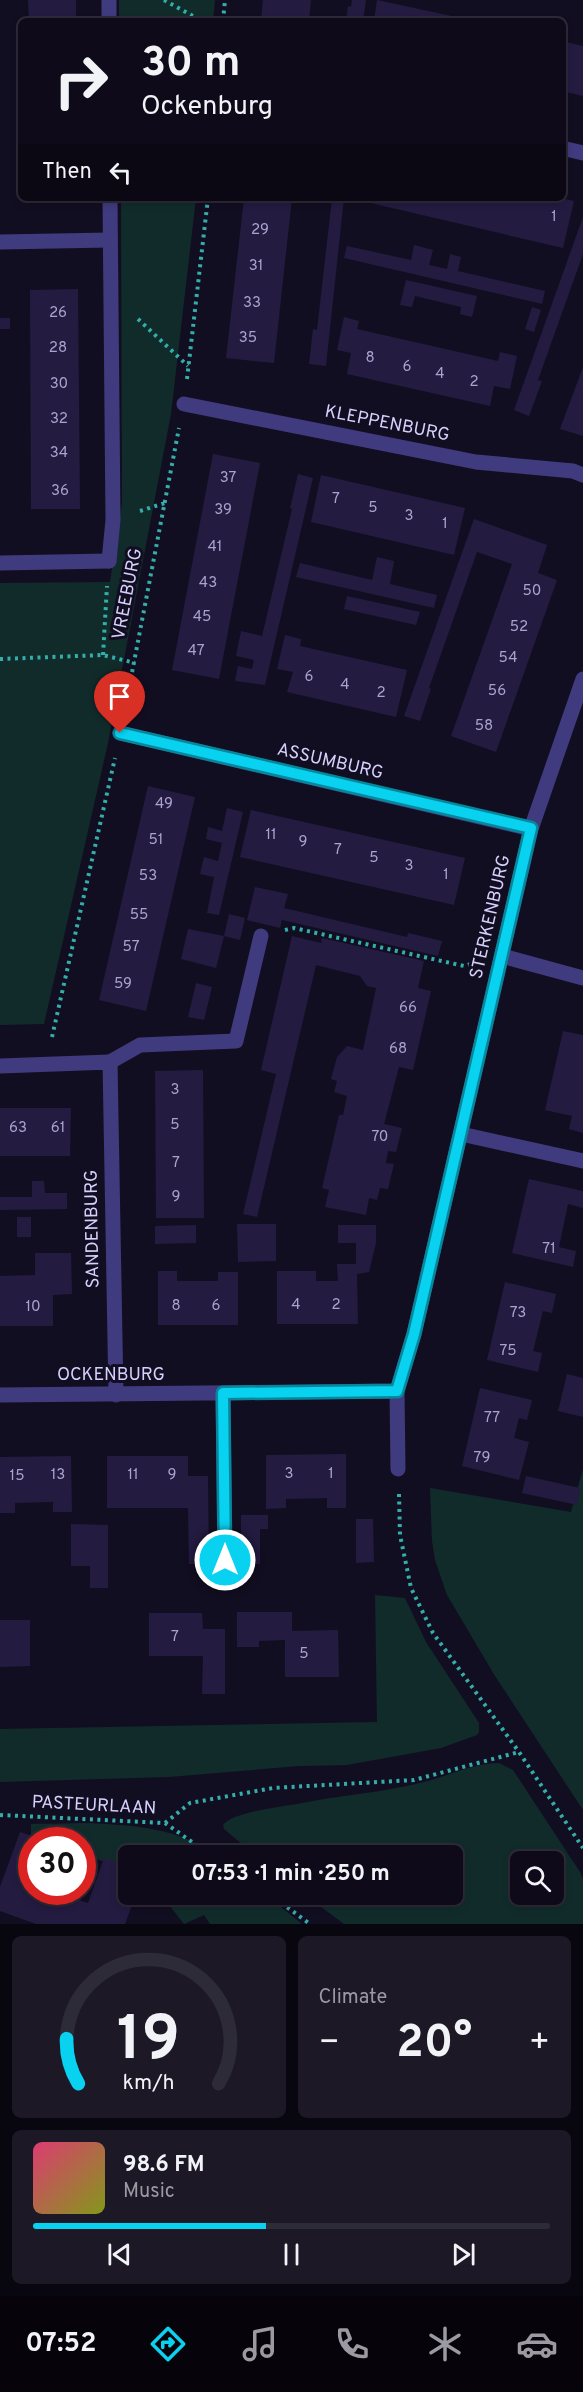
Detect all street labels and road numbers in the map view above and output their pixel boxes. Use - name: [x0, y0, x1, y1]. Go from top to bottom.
- street label: KLEPPENBURG: [323, 401, 451, 447]
- street label: VREEBURG: [108, 546, 148, 642]
- street label: ASSUMBURG: [275, 739, 385, 785]
- street label: STERKENBURG: [466, 853, 516, 981]
- street label: SANDENBURG: [80, 1170, 106, 1288]
- street label: OCKENBURG: [57, 1364, 165, 1387]
- street label: PASTEURLAAN: [31, 1791, 157, 1821]

